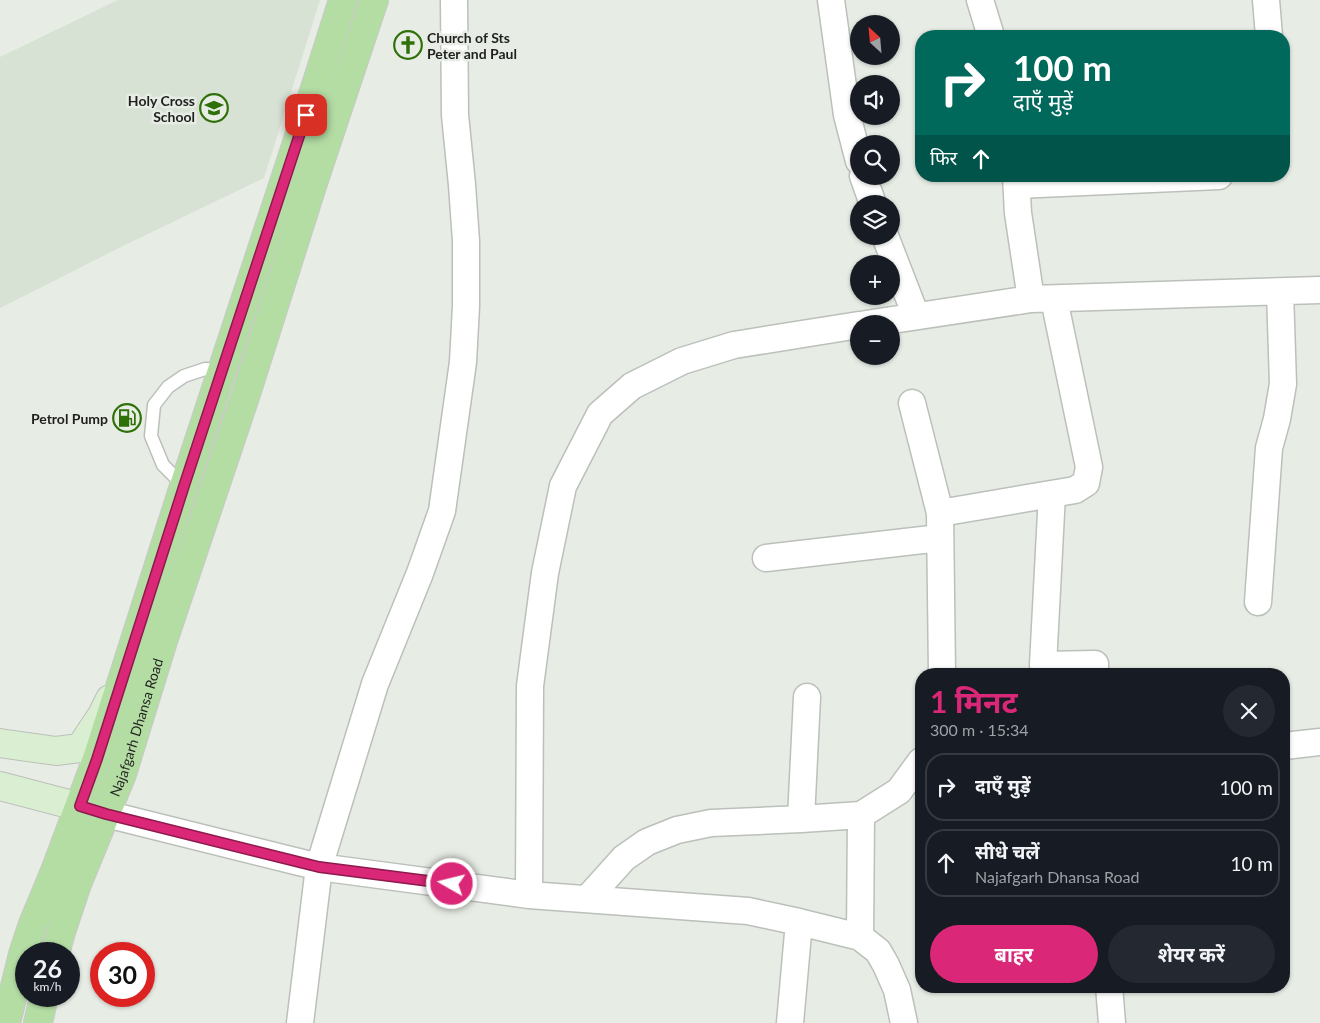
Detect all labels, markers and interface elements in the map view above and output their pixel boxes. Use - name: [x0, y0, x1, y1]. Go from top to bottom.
- north arrow: [850, 15, 900, 65]
- map controls: [850, 15, 900, 365]
- place label: Church of Sts Peter and Paul: [427, 29, 517, 62]
- church icon: Church of Sts Peter and Paul: [393, 30, 423, 60]
- text: 100 m: [1013, 46, 1112, 88]
- icon: right: [930, 50, 995, 115]
- button: sound: [850, 75, 900, 125]
- text: दाएँ मुड़ें: [1013, 88, 1073, 115]
- place label: Holy Cross School: [128, 92, 195, 125]
- school or university icon: Holy Cross School: [199, 93, 229, 123]
- pin: [285, 94, 327, 136]
- icon: arrive: [292, 101, 320, 129]
- button: search: [850, 135, 900, 185]
- icon: ahead: [967, 145, 995, 173]
- text: फिर: [930, 146, 957, 169]
- button: layers: [850, 195, 900, 245]
- button: +: [850, 255, 900, 305]
- button: −: [850, 315, 900, 365]
- fuel station icon: Petrol Pump: [112, 403, 142, 433]
- place label: Petrol Pump: [31, 410, 108, 427]
- street label: Najafgarh Dhansa Road: [105, 656, 166, 799]
- text: 1 मिनट: [930, 683, 1018, 719]
- button: close: [1223, 685, 1275, 737]
- text: 300 m · 15:34: [930, 720, 1029, 739]
- icon: right: [932, 773, 960, 801]
- text: दाएँ मुड़ें: [975, 774, 1031, 797]
- text: 100 m: [1219, 776, 1273, 799]
- text: सीधे चलें: [975, 840, 1040, 863]
- icon: ahead: [932, 849, 960, 877]
- text: 10 m: [1230, 852, 1273, 875]
- position arrow: [425, 857, 477, 909]
- text: Najafgarh Dhansa Road: [975, 867, 1140, 886]
- button: बाहर: [930, 925, 1098, 983]
- button: शेयर करें: [1108, 925, 1275, 983]
- speed limit sign: 30: [90, 942, 155, 1007]
- text: 26: [33, 953, 62, 983]
- text: km/h: [33, 979, 62, 994]

